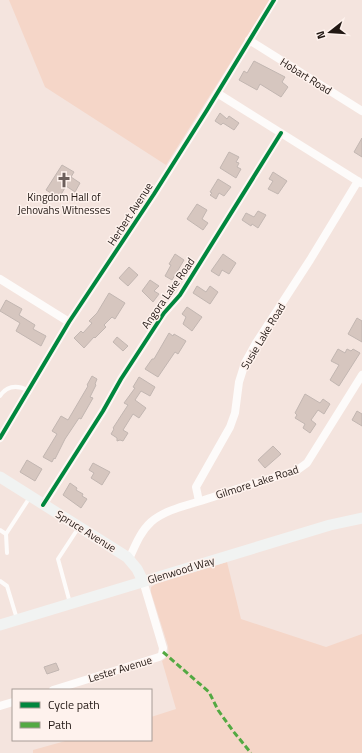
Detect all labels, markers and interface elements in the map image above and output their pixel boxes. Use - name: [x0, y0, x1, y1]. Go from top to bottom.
- north arrow: [310, 12, 350, 52]
- text: N: [312, 29, 329, 41]
- street label: Hobart Road: [277, 54, 335, 98]
- church icon: Kingdom Hall of Jehovahs Witnesses: [55, 171, 73, 189]
- street label: Herbert Avenue: [104, 179, 157, 249]
- place label: Kingdom Hall of Jehovahs Witnesses: [18, 189, 110, 218]
- street label: Angora Lake Road: [138, 254, 199, 332]
- street label: Susie Lake Road: [237, 300, 289, 372]
- street label: Gilmore Lake Road: [214, 461, 301, 503]
- street label: Spruce Avenue: [53, 506, 120, 556]
- street label: Glenwood Way: [146, 552, 217, 588]
- street label: Lester Avenue: [86, 652, 154, 686]
- legend: [12, 689, 152, 741]
- text: Cycle path: [48, 695, 100, 714]
- text: Path: [48, 715, 72, 734]

